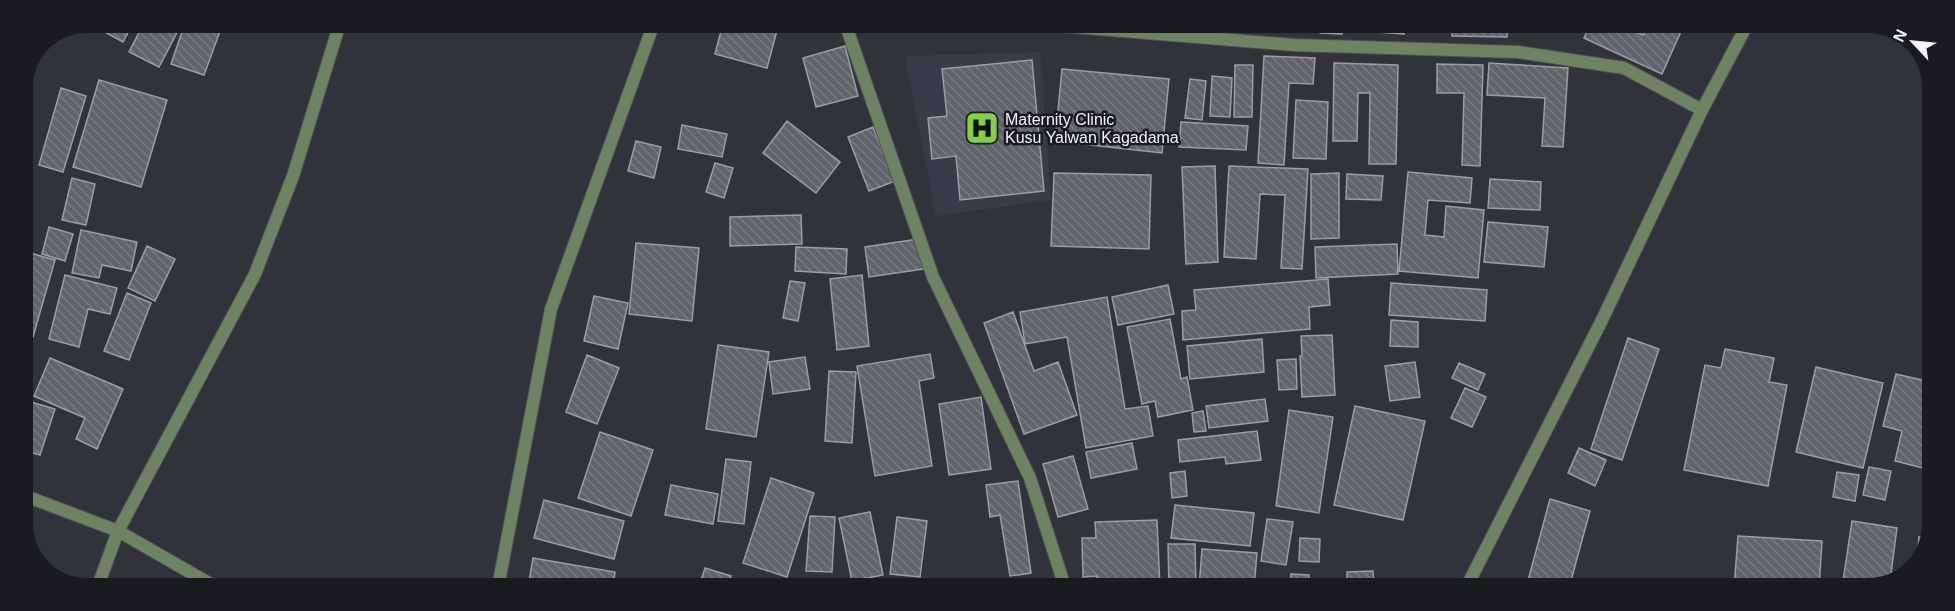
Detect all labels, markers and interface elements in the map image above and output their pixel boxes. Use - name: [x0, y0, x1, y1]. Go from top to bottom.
- north arrow: [1883, 12, 1943, 72]
- text: N: [1890, 27, 1910, 45]
- hospital icon: Maternity Clinic Kusu Yalwan Kagadama: [964, 110, 1000, 146]
- place label: Maternity Clinic Kusu Yalwan Kagadama: [1005, 111, 1179, 146]

